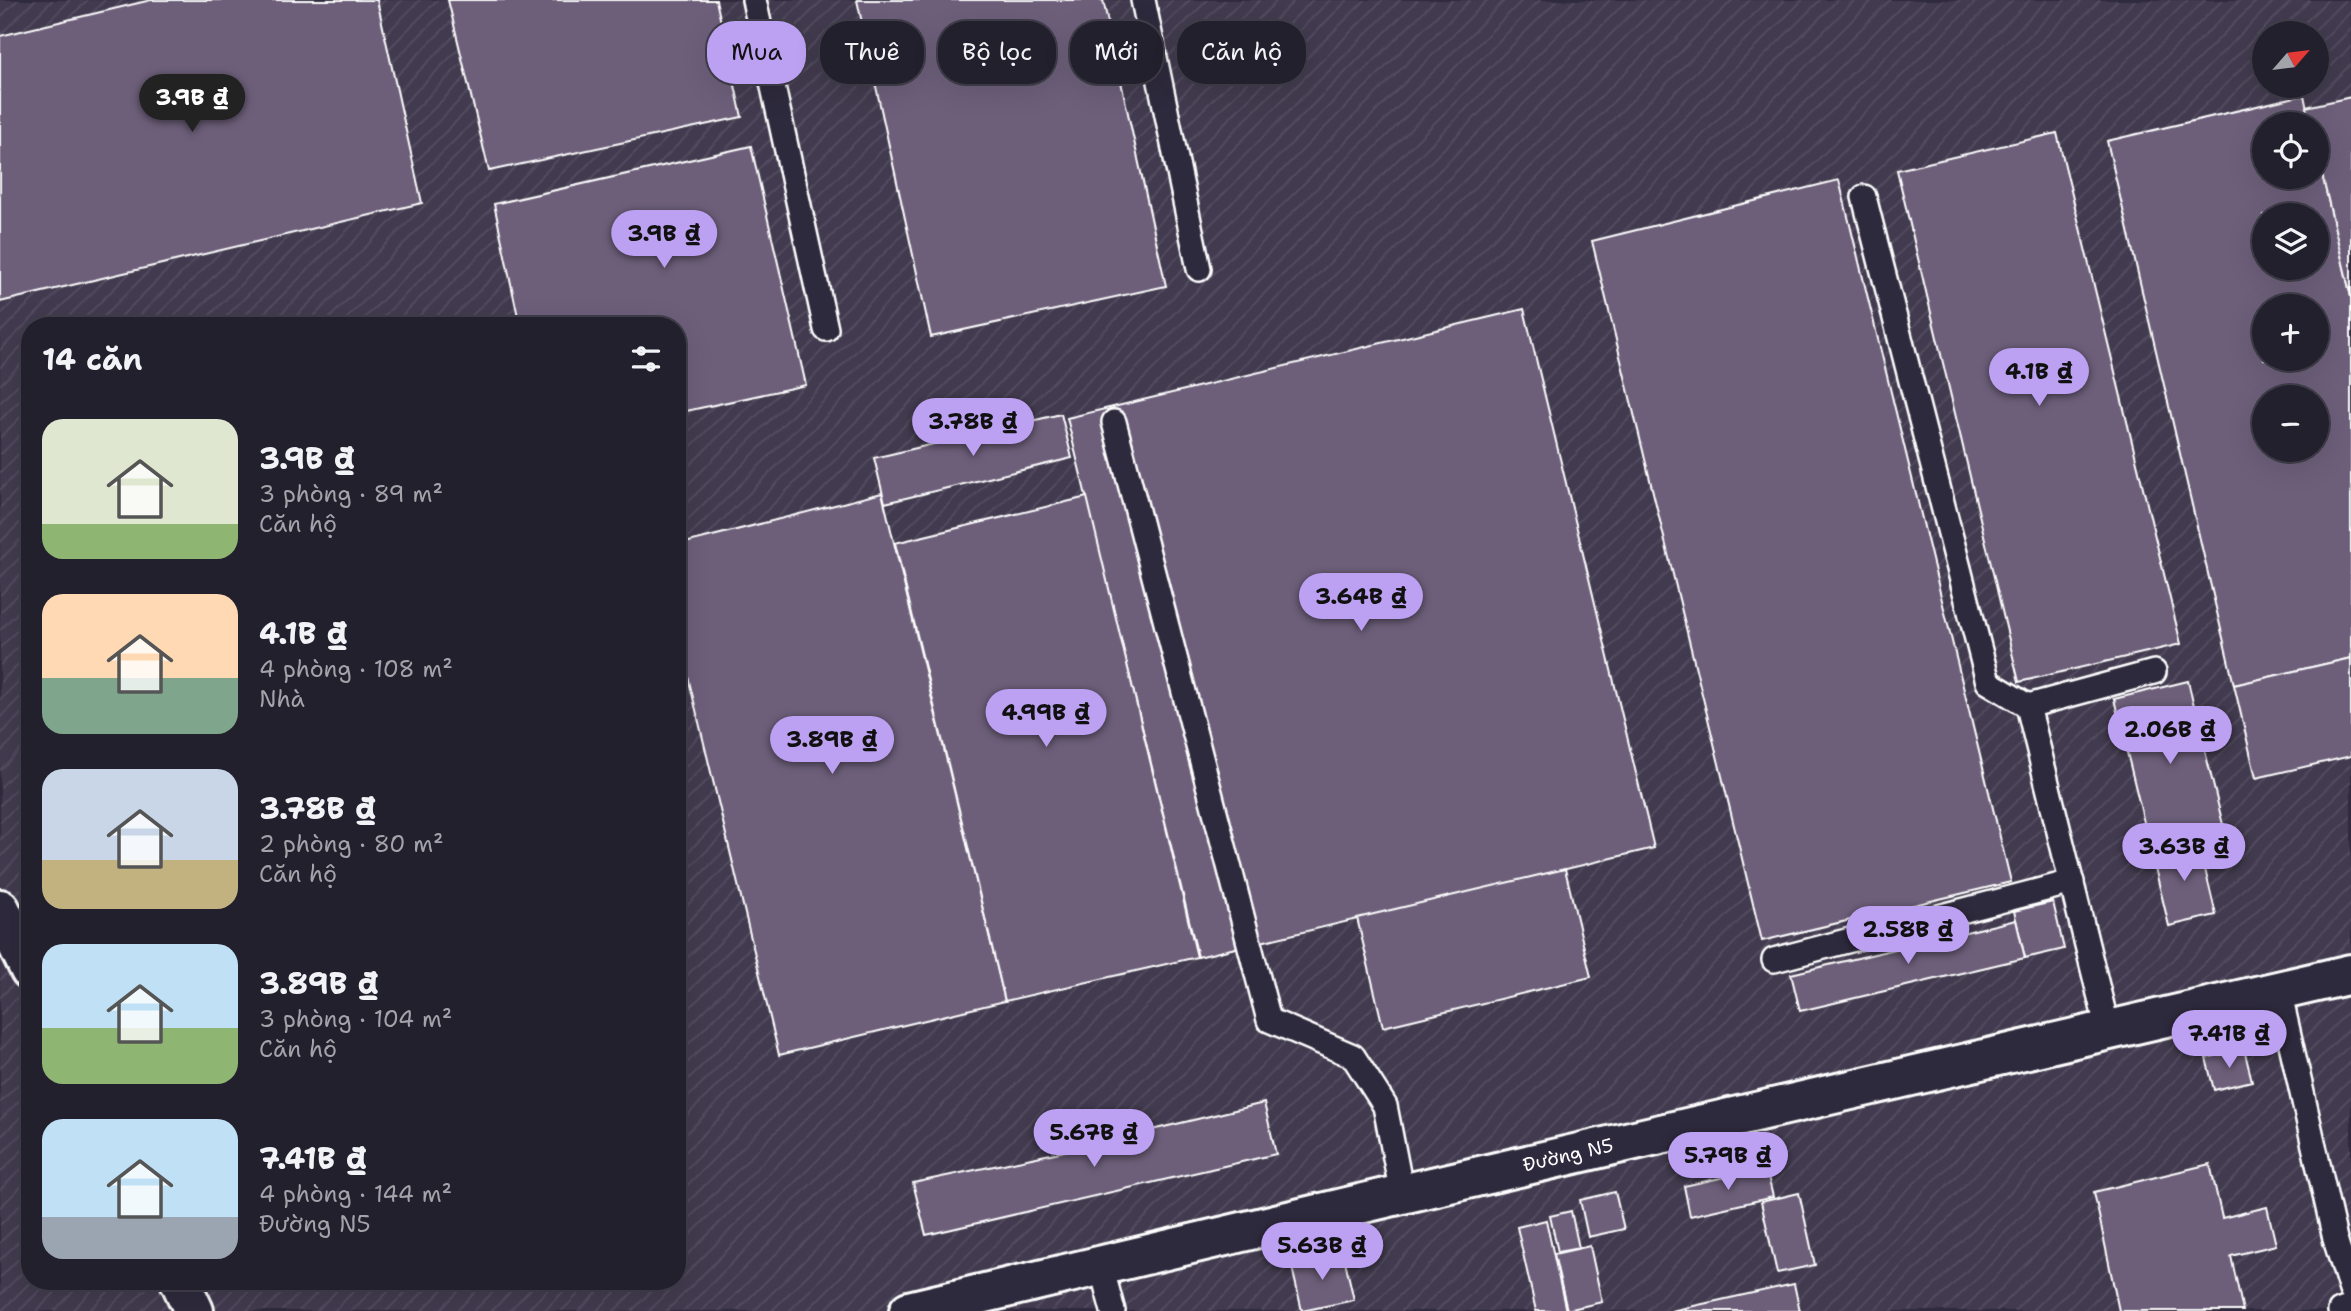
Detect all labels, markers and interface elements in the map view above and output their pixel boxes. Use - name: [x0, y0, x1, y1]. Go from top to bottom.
- chip: Mua: [707, 21, 806, 84]
- chip: Thuê: [820, 21, 924, 84]
- chip: Bộ lọc: [938, 21, 1056, 84]
- chip: Mới: [1070, 21, 1163, 84]
- chip: Căn hộ: [1177, 21, 1306, 84]
- north arrow: [2252, 21, 2329, 98]
- map controls: [2252, 21, 2329, 462]
- pin: 3.9B ₫: [135, 74, 249, 134]
- text: 3.9B ₫: [155, 82, 229, 112]
- button: locate: [2252, 112, 2329, 189]
- button: layers: [2252, 203, 2329, 280]
- pin: 3.9B ₫: [607, 210, 721, 270]
- text: 3.9B ₫: [627, 218, 701, 248]
- button: +: [2252, 294, 2329, 371]
- text: 14 căn: [42, 339, 143, 380]
- icon: filters: [627, 340, 665, 378]
- pin: 4.1B ₫: [1982, 348, 2096, 408]
- text: 4.1B ₫: [2005, 356, 2073, 386]
- button: −: [2252, 385, 2329, 462]
- pin: 3.78B ₫: [908, 398, 1038, 458]
- text: 3.78B ₫: [928, 406, 1018, 436]
- text: 3.9B ₫: [259, 438, 355, 479]
- icon: home: [98, 447, 182, 531]
- text: 3 phòng · 89 m²: [259, 479, 443, 509]
- text: Căn hộ: [259, 509, 337, 539]
- pin: 3.64B ₫: [1296, 574, 1426, 633]
- text: 3.64B ₫: [1315, 581, 1407, 611]
- text: 4.1B ₫: [259, 613, 348, 654]
- icon: home: [98, 622, 182, 706]
- text: 4 phòng · 108 m²: [259, 654, 453, 684]
- text: Nhà: [259, 684, 305, 714]
- pin: 4.99B ₫: [981, 690, 1111, 749]
- text: 4.99B ₫: [1002, 697, 1090, 727]
- pin: 2.06B ₫: [2105, 706, 2235, 766]
- text: 2.06B ₫: [2124, 714, 2216, 744]
- pin: 3.89B ₫: [767, 716, 897, 776]
- text: 3.89B ₫: [786, 724, 878, 754]
- text: 3.78B ₫: [259, 788, 376, 829]
- icon: home: [98, 797, 182, 881]
- pin: 3.63B ₫: [2119, 824, 2249, 883]
- text: 2 phòng · 80 m²: [259, 829, 444, 859]
- text: 3.63B ₫: [2138, 831, 2230, 861]
- text: Căn hộ: [259, 859, 337, 889]
- pin: 2.58B ₫: [1843, 906, 1973, 966]
- text: 2.58B ₫: [1862, 914, 1954, 944]
- text: 3.89B ₫: [259, 963, 379, 1004]
- icon: home: [98, 972, 182, 1056]
- text: 3 phòng · 104 m²: [259, 1004, 452, 1034]
- pin: 7.41B ₫: [2164, 1010, 2294, 1070]
- text: 7.41B ₫: [2188, 1018, 2270, 1048]
- text: Căn hộ: [259, 1034, 337, 1064]
- pin: 5.67B ₫: [1029, 1110, 1159, 1169]
- text: 5.67B ₫: [1050, 1117, 1138, 1147]
- street label: Đường N5: [1520, 1132, 1616, 1178]
- pin: 5.79B ₫: [1663, 1132, 1793, 1192]
- text: 7.41B ₫: [259, 1138, 367, 1179]
- text: 5.79B ₫: [1684, 1140, 1772, 1170]
- icon: home: [98, 1147, 182, 1231]
- text: 4 phòng · 144 m²: [259, 1179, 452, 1209]
- text: Đường N5: [259, 1209, 371, 1239]
- pin: 5.63B ₫: [1257, 1222, 1387, 1282]
- text: 5.63B ₫: [1277, 1230, 1367, 1260]

